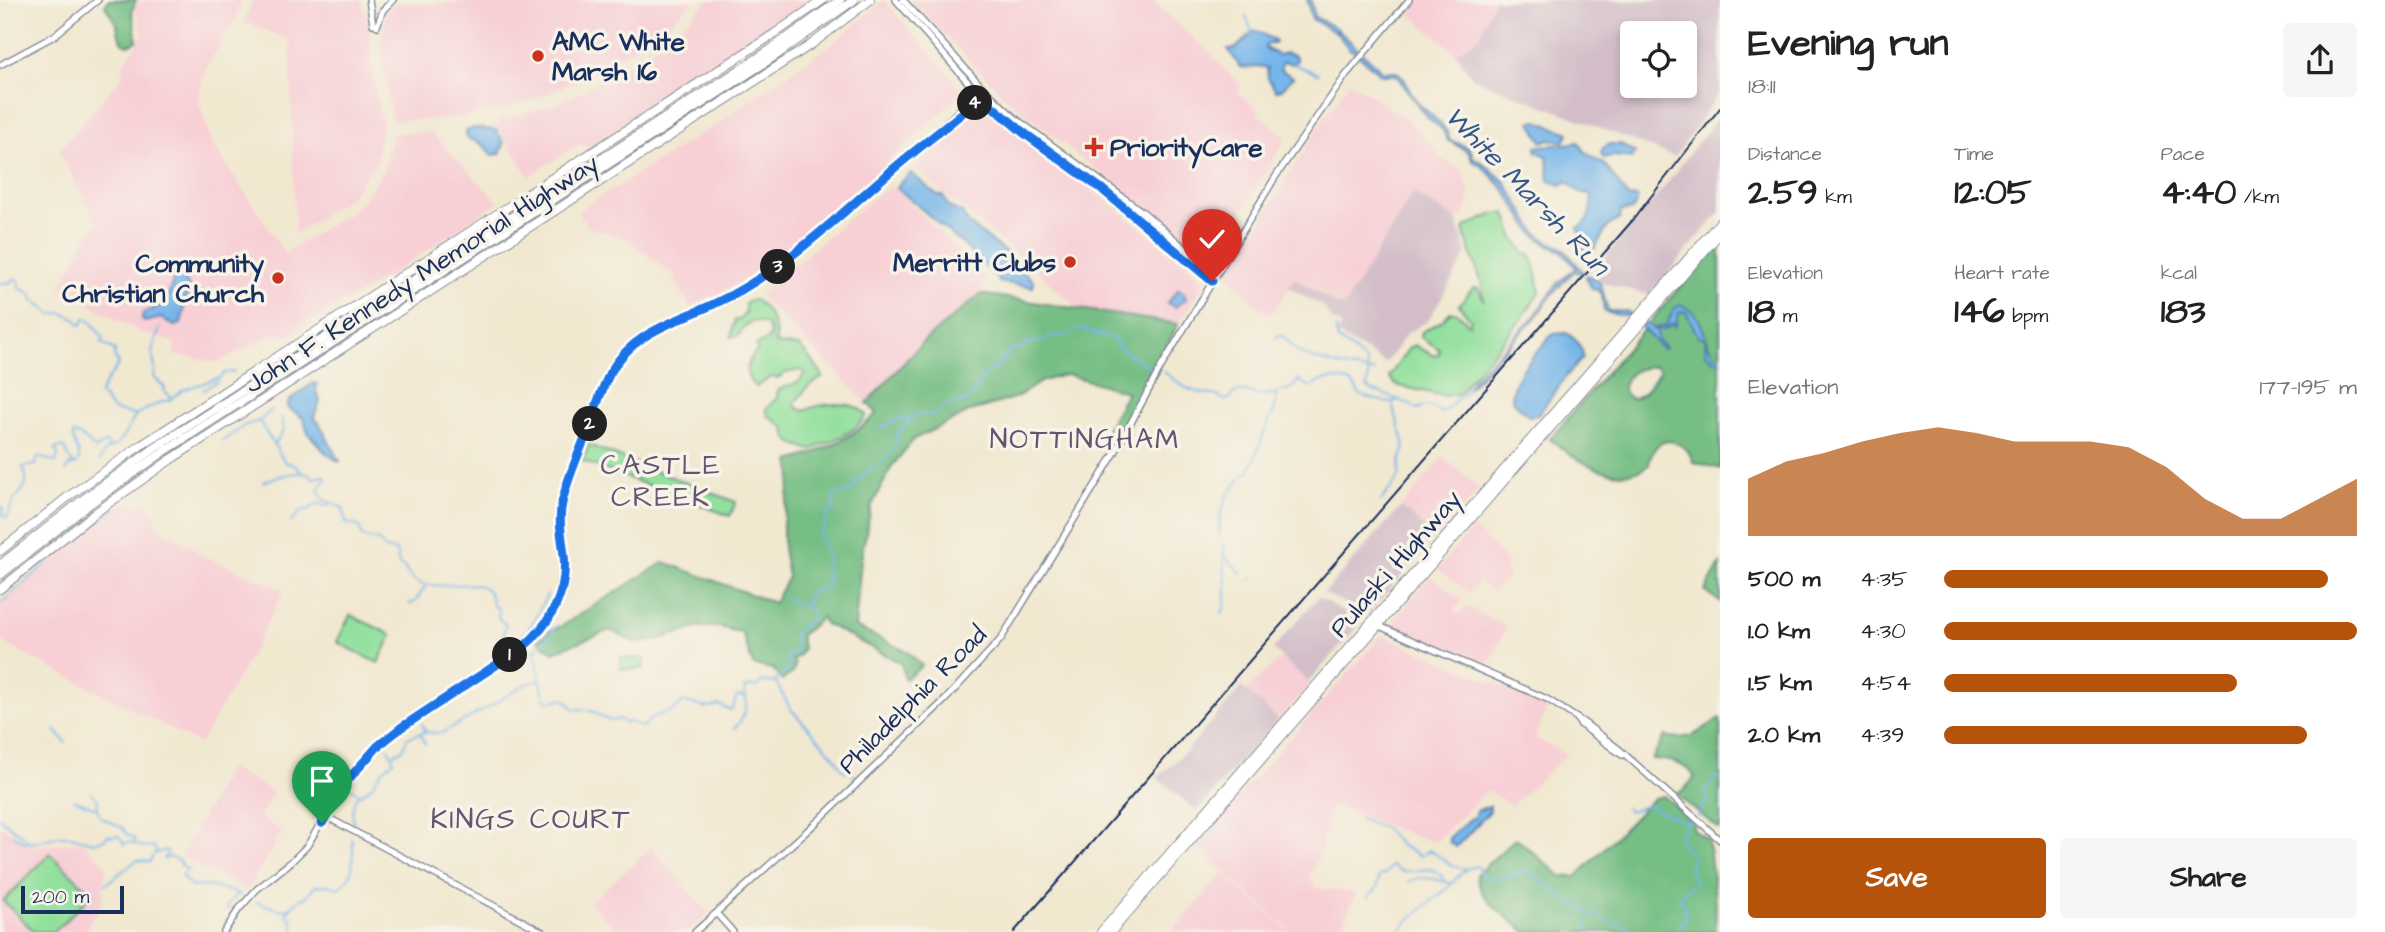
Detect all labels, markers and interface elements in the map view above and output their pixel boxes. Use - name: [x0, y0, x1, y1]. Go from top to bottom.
- text: Evening run: [1748, 18, 1949, 70]
- map controls: [1620, 21, 1697, 98]
- button: locate: [1620, 21, 1697, 98]
- button: share: [2283, 23, 2357, 97]
- place label: AMC White Marsh 16: [552, 24, 685, 90]
- marker: AMC White Marsh 16: [530, 48, 546, 64]
- text: 18:11: [1748, 70, 1776, 102]
- pin: 4: [958, 86, 992, 120]
- text: 4: [968, 89, 981, 116]
- water label: White Marsh Run: [1436, 98, 1620, 286]
- place label: PriorityCare: [1110, 130, 1263, 169]
- marker: PriorityCare: [1084, 137, 1104, 157]
- text: Distance: [1748, 141, 1822, 168]
- text: Time: [1954, 141, 1994, 168]
- text: Pace: [2161, 141, 2205, 168]
- street label: John F. Kennedy Memorial Highway: [237, 146, 607, 404]
- text: 2.59: [1748, 168, 1818, 217]
- text: 12:05: [1954, 168, 2032, 217]
- text: 4:40: [2161, 168, 2236, 217]
- text: km: [1818, 184, 1852, 211]
- text: /km: [2236, 184, 2279, 211]
- pin: [1182, 209, 1242, 281]
- icon: check: [1193, 220, 1231, 258]
- place label: Merritt Clubs: [893, 245, 1056, 281]
- place label: Community Christian Church: [62, 246, 265, 312]
- pin: 3: [760, 250, 796, 284]
- text: 3: [773, 253, 782, 280]
- marker: Merritt Clubs: [1062, 254, 1078, 270]
- text: Elevation: [1748, 260, 1823, 287]
- text: Heart rate: [1954, 260, 2050, 287]
- text: kcal: [2161, 260, 2197, 287]
- marker: Community Christian Church: [270, 270, 286, 286]
- text: 18: [1748, 287, 1775, 336]
- text: 146: [1954, 287, 2005, 336]
- text: 183: [2161, 287, 2206, 336]
- text: m: [1775, 303, 1798, 330]
- text: bpm: [2005, 303, 2048, 330]
- text: Elevation: [1748, 371, 1839, 403]
- text: 177–195 m: [2259, 371, 2357, 403]
- pin: 2: [572, 406, 608, 442]
- text: 2: [584, 410, 595, 437]
- district label: NOTTINGHAM: [990, 420, 1180, 459]
- district label: CASTLE CREEK: [600, 446, 722, 517]
- street label: Pulaski Highway: [1321, 482, 1472, 647]
- text: 500 m: [1748, 563, 1820, 595]
- text: 4:35: [1860, 563, 1907, 595]
- text: 1.0 km: [1748, 615, 1810, 647]
- text: 4:30: [1860, 615, 1906, 647]
- street label: Philadelphia Road: [830, 617, 995, 782]
- pin: 1: [492, 638, 528, 672]
- text: 1: [508, 641, 511, 668]
- text: 1.5 km: [1748, 667, 1812, 699]
- text: 4:54: [1860, 667, 1911, 699]
- text: 2.0 km: [1748, 719, 1820, 751]
- text: 4:39: [1860, 719, 1904, 751]
- pin: [292, 751, 352, 823]
- icon: arrive: [303, 762, 341, 800]
- district label: KINGS COURT: [430, 800, 632, 839]
- button: Save: [1748, 838, 2046, 918]
- button: Share: [2060, 838, 2357, 918]
- scale bar: [21, 883, 124, 915]
- text: 200 m: [32, 884, 89, 911]

